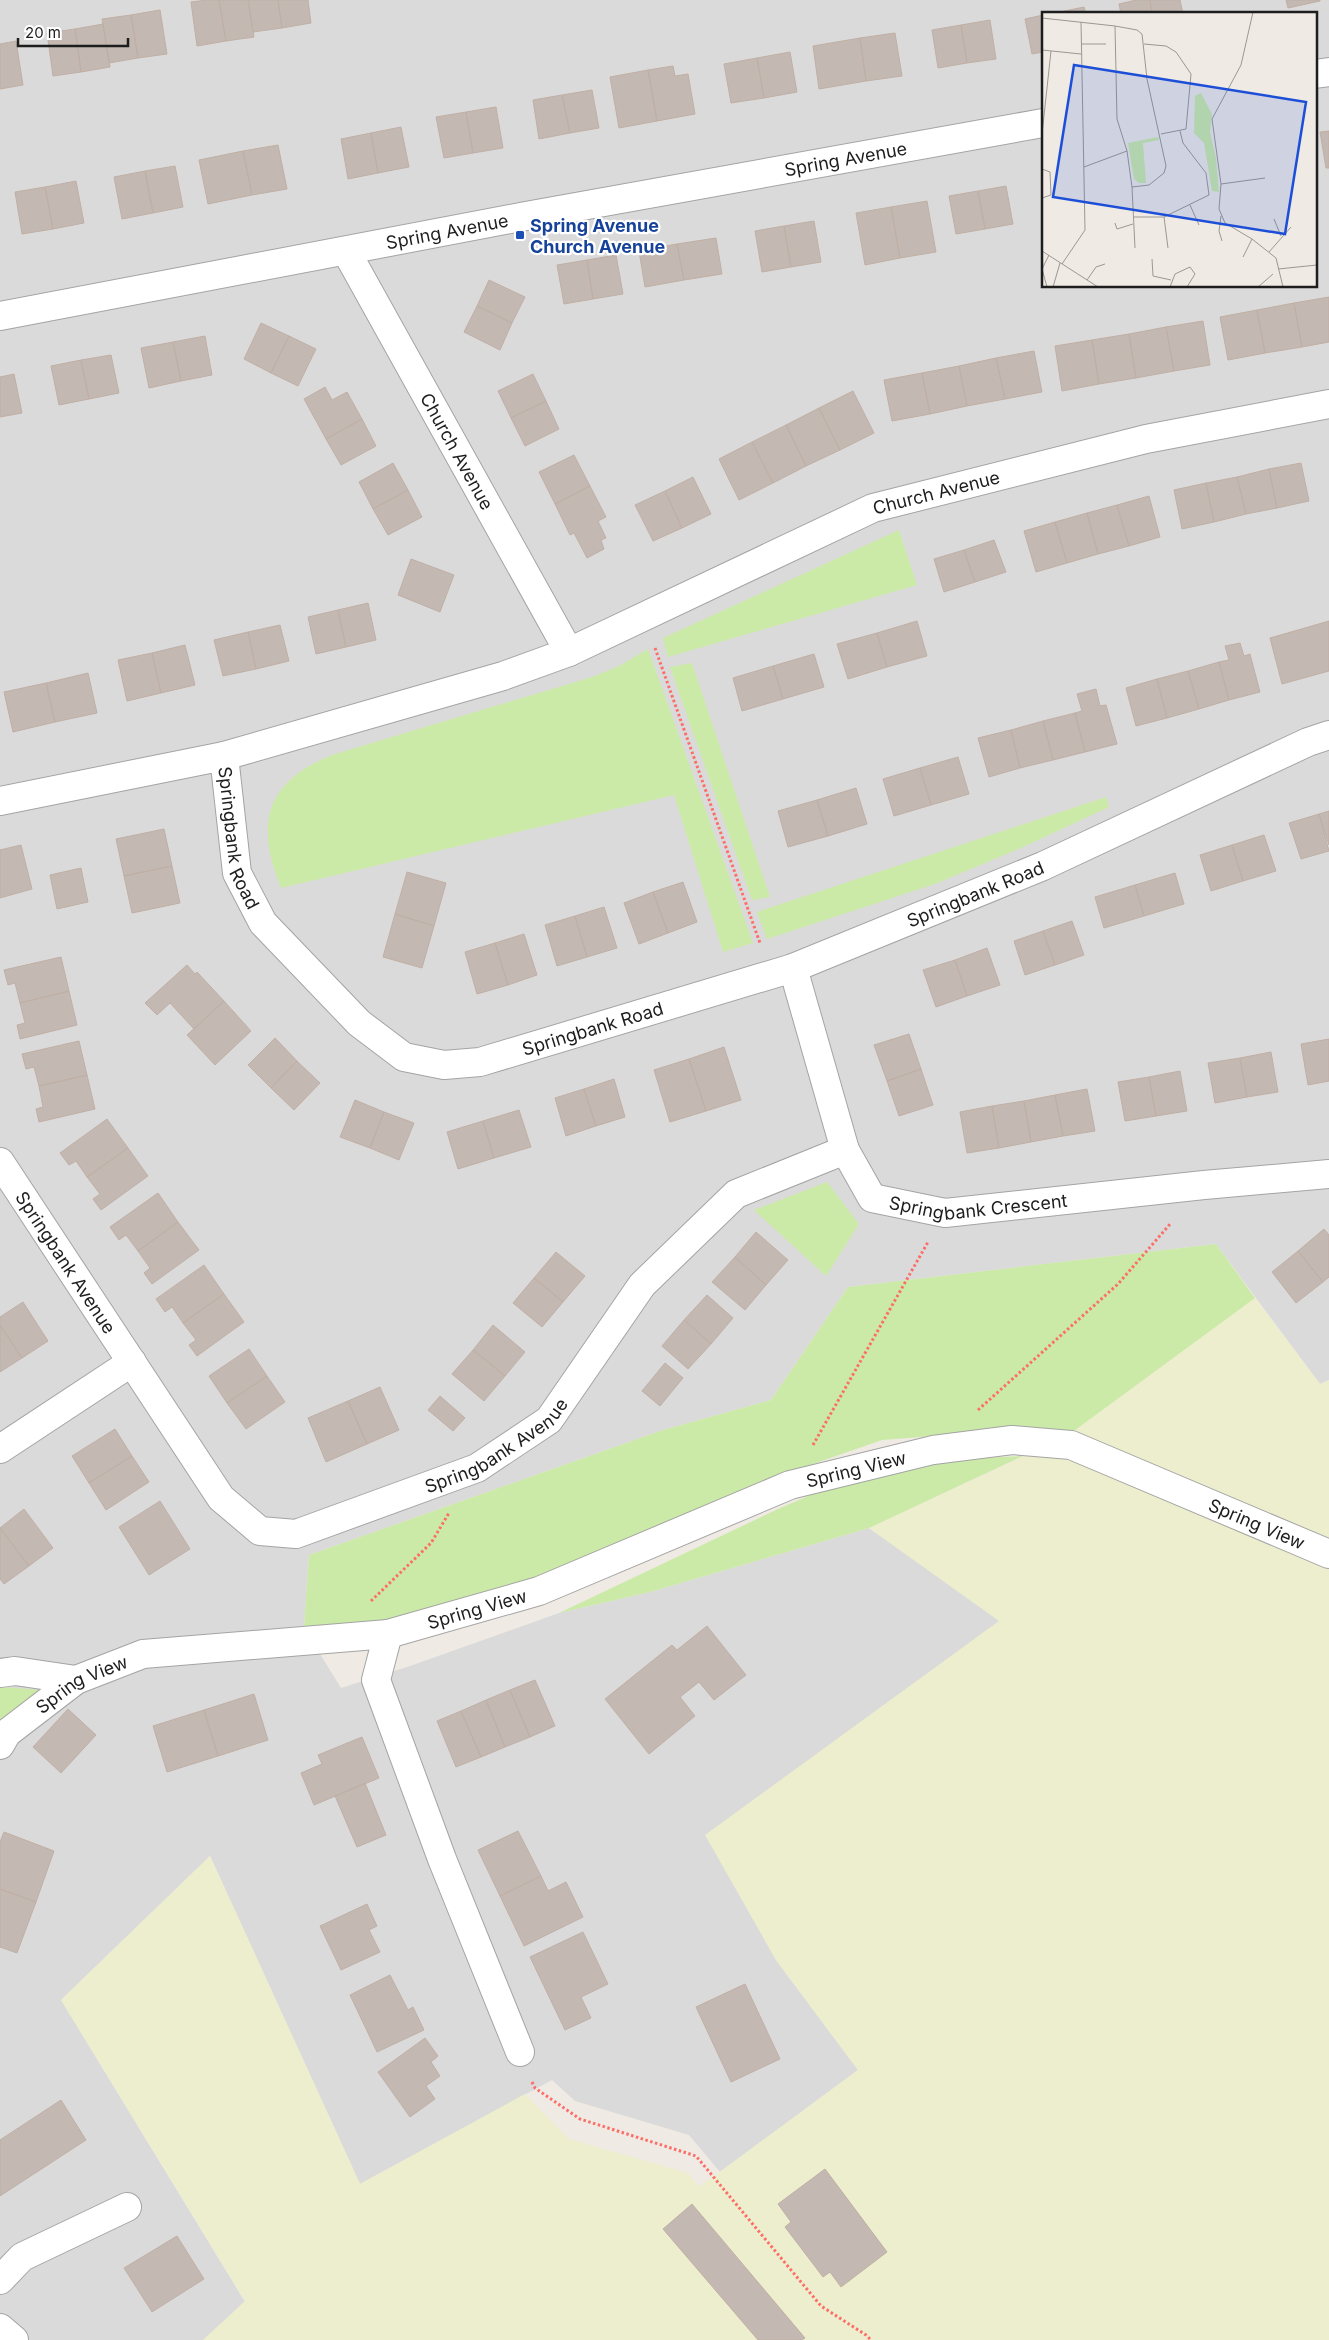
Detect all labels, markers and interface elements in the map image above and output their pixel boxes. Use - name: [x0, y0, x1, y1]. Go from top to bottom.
- inset map: [1042, 12, 1316, 288]
- scale bar: [18, 15, 128, 47]
- text: 20 m: [25, 23, 61, 42]
- street label: Spring Avenue: [783, 137, 908, 180]
- street label: Spring Avenue: [384, 209, 510, 253]
- place label: Spring Avenue Church Avenue: [530, 215, 665, 257]
- marker: Spring Avenue Church Avenue: [514, 229, 526, 241]
- street label: Church Avenue: [416, 389, 498, 513]
- street label: Church Avenue: [870, 466, 1002, 518]
- street label: Springbank Road: [215, 765, 264, 912]
- street label: Springbank Road: [904, 856, 1047, 931]
- street label: Springbank Road: [520, 997, 666, 1059]
- street label: Springbank Avenue: [12, 1187, 120, 1337]
- street label: Springbank Crescent: [887, 1189, 1068, 1224]
- street label: Springbank Avenue: [422, 1394, 571, 1497]
- street label: Spring View: [804, 1446, 909, 1491]
- street label: Spring View: [1206, 1494, 1308, 1553]
- street label: Spring View: [425, 1584, 529, 1633]
- street label: Spring View: [31, 1650, 131, 1718]

